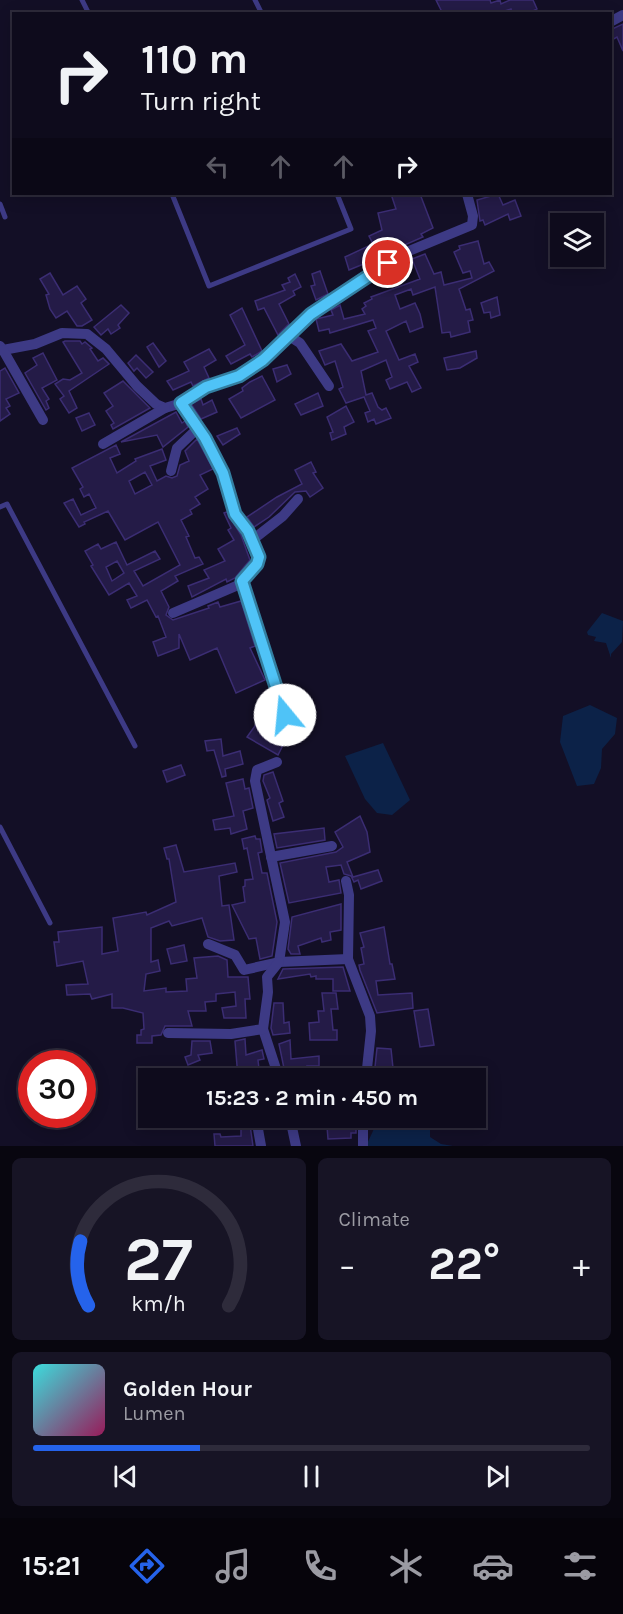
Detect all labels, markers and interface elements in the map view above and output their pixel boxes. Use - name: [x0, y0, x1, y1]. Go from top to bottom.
- text: 110 m: [141, 34, 248, 84]
- icon: right: [42, 36, 120, 114]
- text: Turn right: [141, 85, 261, 117]
- icon: left: [201, 150, 234, 183]
- icon: ahead: [264, 150, 297, 183]
- icon: ahead: [327, 150, 360, 183]
- icon: right: [390, 150, 423, 183]
- map controls: [550, 213, 604, 267]
- button: layers: [550, 213, 604, 267]
- pin: [362, 237, 413, 288]
- icon: arrive: [371, 246, 404, 279]
- position arrow: [253, 683, 317, 747]
- speed limit sign: 30: [18, 1050, 96, 1128]
- text: 15:23 · 2 min · 450 m: [206, 1085, 418, 1111]
- text: Climate: [339, 1208, 410, 1231]
- text: 27: [124, 1223, 193, 1296]
- text: 22°: [428, 1238, 500, 1290]
- text: −: [339, 1246, 356, 1284]
- text: +: [573, 1246, 590, 1284]
- text: km/h: [132, 1291, 186, 1316]
- text: Golden Hour: [123, 1376, 252, 1402]
- text: Lumen: [123, 1402, 186, 1425]
- icon: previous: [109, 1460, 142, 1493]
- icon: pause: [295, 1460, 328, 1493]
- icon: next: [481, 1460, 514, 1493]
- icon: directions: [126, 1545, 168, 1587]
- icon: music: [212, 1545, 254, 1587]
- icon: phone: [299, 1545, 341, 1587]
- icon: climate: [385, 1545, 427, 1587]
- icon: car: [472, 1545, 514, 1587]
- icon: filters: [559, 1545, 601, 1587]
- text: 15:21: [22, 1550, 81, 1582]

